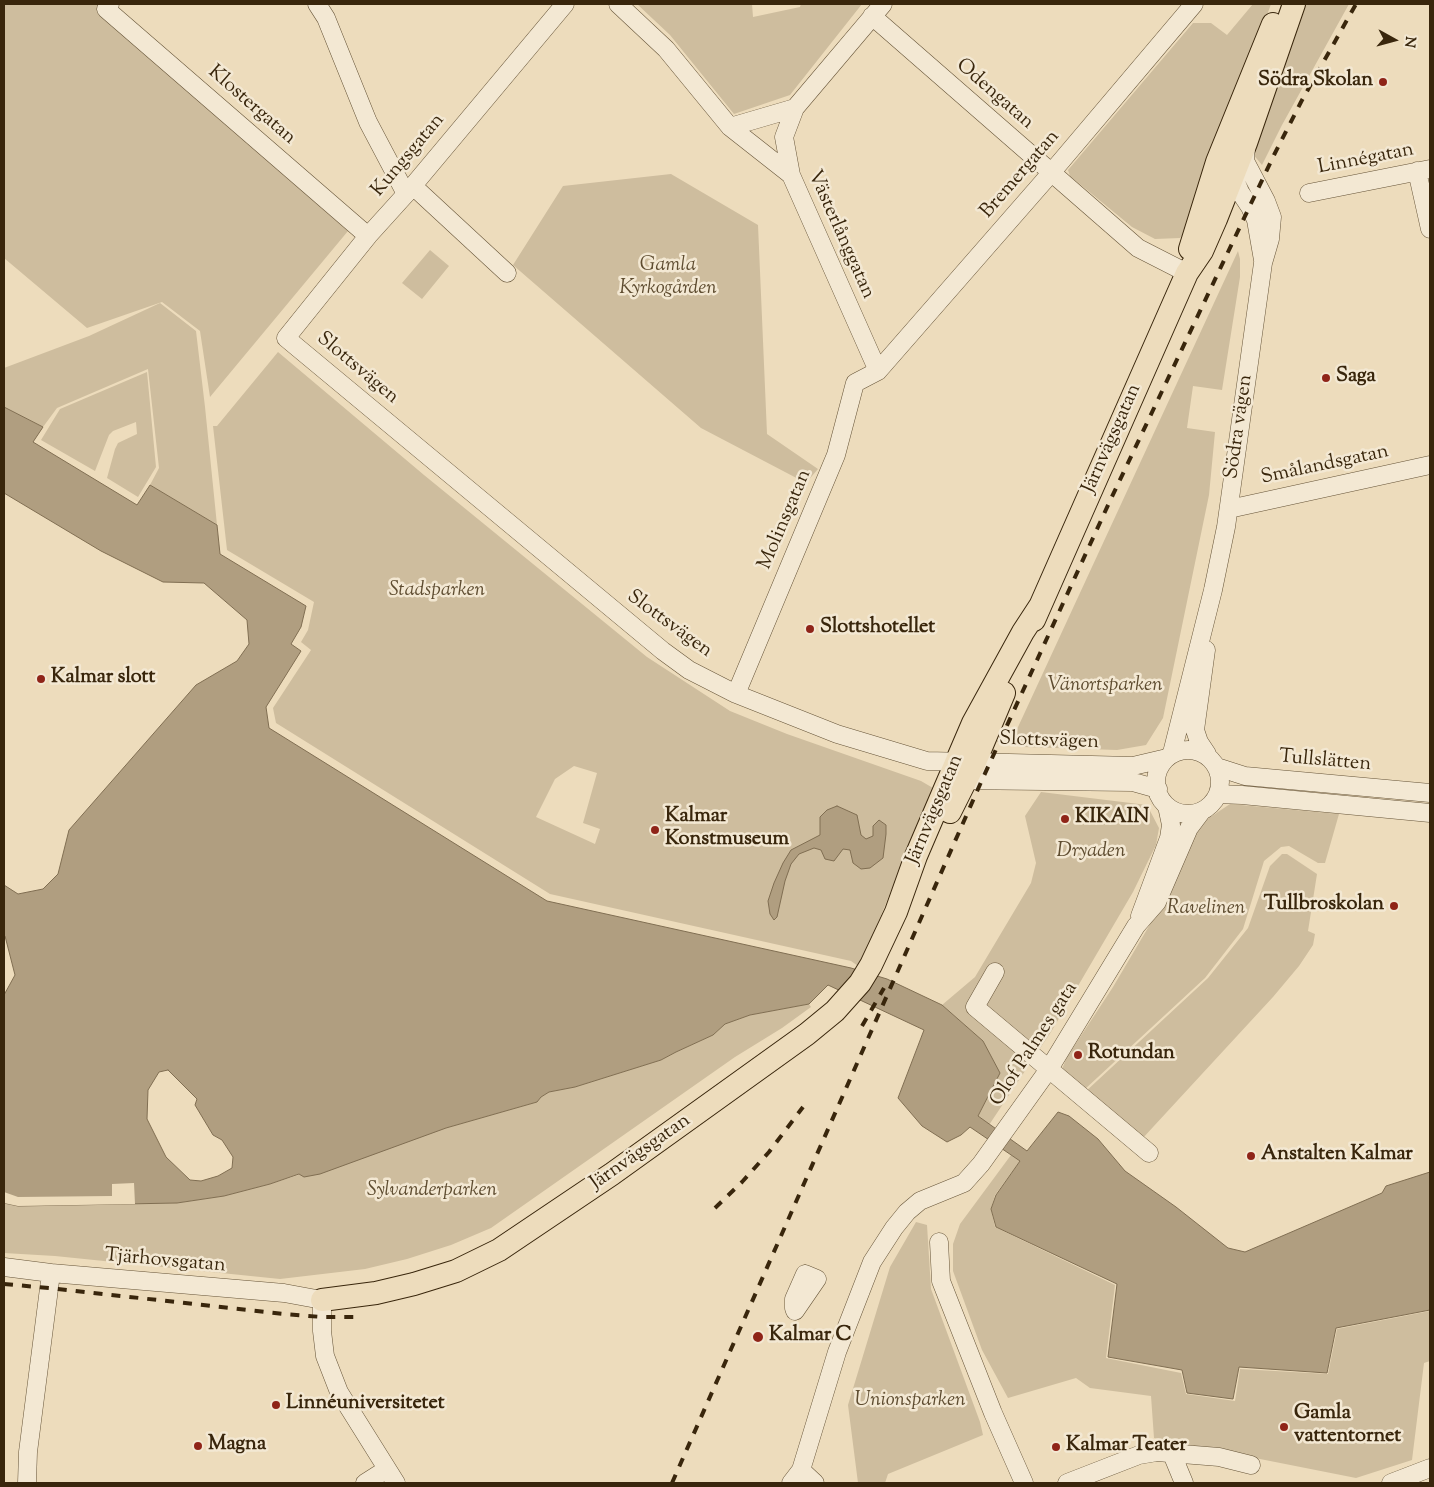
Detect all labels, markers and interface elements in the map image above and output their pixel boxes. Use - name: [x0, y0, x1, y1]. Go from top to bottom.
- north arrow: [1369, 15, 1419, 65]
- text: N: [1398, 35, 1419, 49]
- street label: Odengatan: [950, 55, 1038, 135]
- street label: Klostergatan: [202, 61, 300, 151]
- place label: Södra Skolan: [1258, 70, 1373, 94]
- marker: Södra Skolan: [1377, 76, 1389, 88]
- street label: Kungsgatan: [367, 110, 451, 202]
- street label: Bremergatan: [976, 126, 1066, 224]
- street label: Linnégatan: [1316, 139, 1416, 181]
- street label: Västerlånggatan: [801, 167, 879, 303]
- park label: Gamla Kyrkogården: [619, 255, 717, 302]
- street label: Slottsvägen: [311, 328, 403, 410]
- place label: Saga: [1336, 366, 1376, 390]
- marker: Saga: [1320, 372, 1332, 384]
- street label: Södra vägen: [1221, 373, 1259, 481]
- street label: Järnvägsgatan: [1078, 381, 1148, 497]
- street label: Smålandsgatan: [1259, 441, 1391, 491]
- street label: Molinsgatan: [754, 466, 818, 574]
- park label: Stadsparken: [389, 580, 485, 604]
- street label: Slottsvägen: [622, 586, 716, 664]
- place label: Slottshotellet: [820, 617, 935, 641]
- marker: Slottshotellet: [804, 623, 816, 635]
- place label: Kalmar slott: [51, 667, 155, 691]
- marker: Kalmar slott: [35, 673, 47, 685]
- park label: Vänortsparken: [1047, 675, 1163, 699]
- street label: Slottsvägen: [999, 728, 1099, 756]
- street label: Tullslätten: [1278, 746, 1372, 778]
- street label: Järnvägsgatan: [902, 751, 970, 869]
- place label: Kalmar Konstmuseum: [665, 806, 789, 853]
- place label: KIKAIN: [1075, 807, 1149, 831]
- marker: KIKAIN: [1059, 813, 1071, 825]
- marker: Kalmar Konstmuseum: [649, 824, 661, 836]
- park label: Dryaden: [1057, 841, 1125, 865]
- place label: Tullbroskolan: [1264, 894, 1384, 918]
- park label: Ravelinen: [1167, 898, 1245, 922]
- marker: Tullbroskolan: [1388, 900, 1400, 912]
- street label: Olof Palmes gata: [986, 979, 1084, 1111]
- place label: Rotundan: [1088, 1043, 1175, 1067]
- marker: Rotundan: [1072, 1049, 1084, 1061]
- street label: Järnvägsgatan: [586, 1110, 696, 1196]
- place label: Anstalten Kalmar: [1261, 1144, 1413, 1168]
- marker: Anstalten Kalmar: [1245, 1150, 1257, 1162]
- park label: Sylvanderparken: [367, 1180, 497, 1204]
- street label: Tjärhovsgatan: [103, 1245, 227, 1279]
- place label: Kalmar C: [769, 1325, 852, 1349]
- marker: Kalmar C: [751, 1330, 765, 1344]
- park label: Unionsparken: [854, 1390, 966, 1414]
- place label: Linnéuniversitetet: [286, 1393, 445, 1417]
- marker: Linnéuniversitetet: [270, 1399, 282, 1411]
- place label: Gamla vattentornet: [1294, 1403, 1401, 1450]
- marker: Gamla vattentornet: [1278, 1421, 1290, 1433]
- place label: Magna: [208, 1434, 266, 1458]
- place label: Kalmar Teater: [1066, 1435, 1187, 1459]
- marker: Magna: [192, 1440, 204, 1452]
- marker: Kalmar Teater: [1050, 1441, 1062, 1453]

